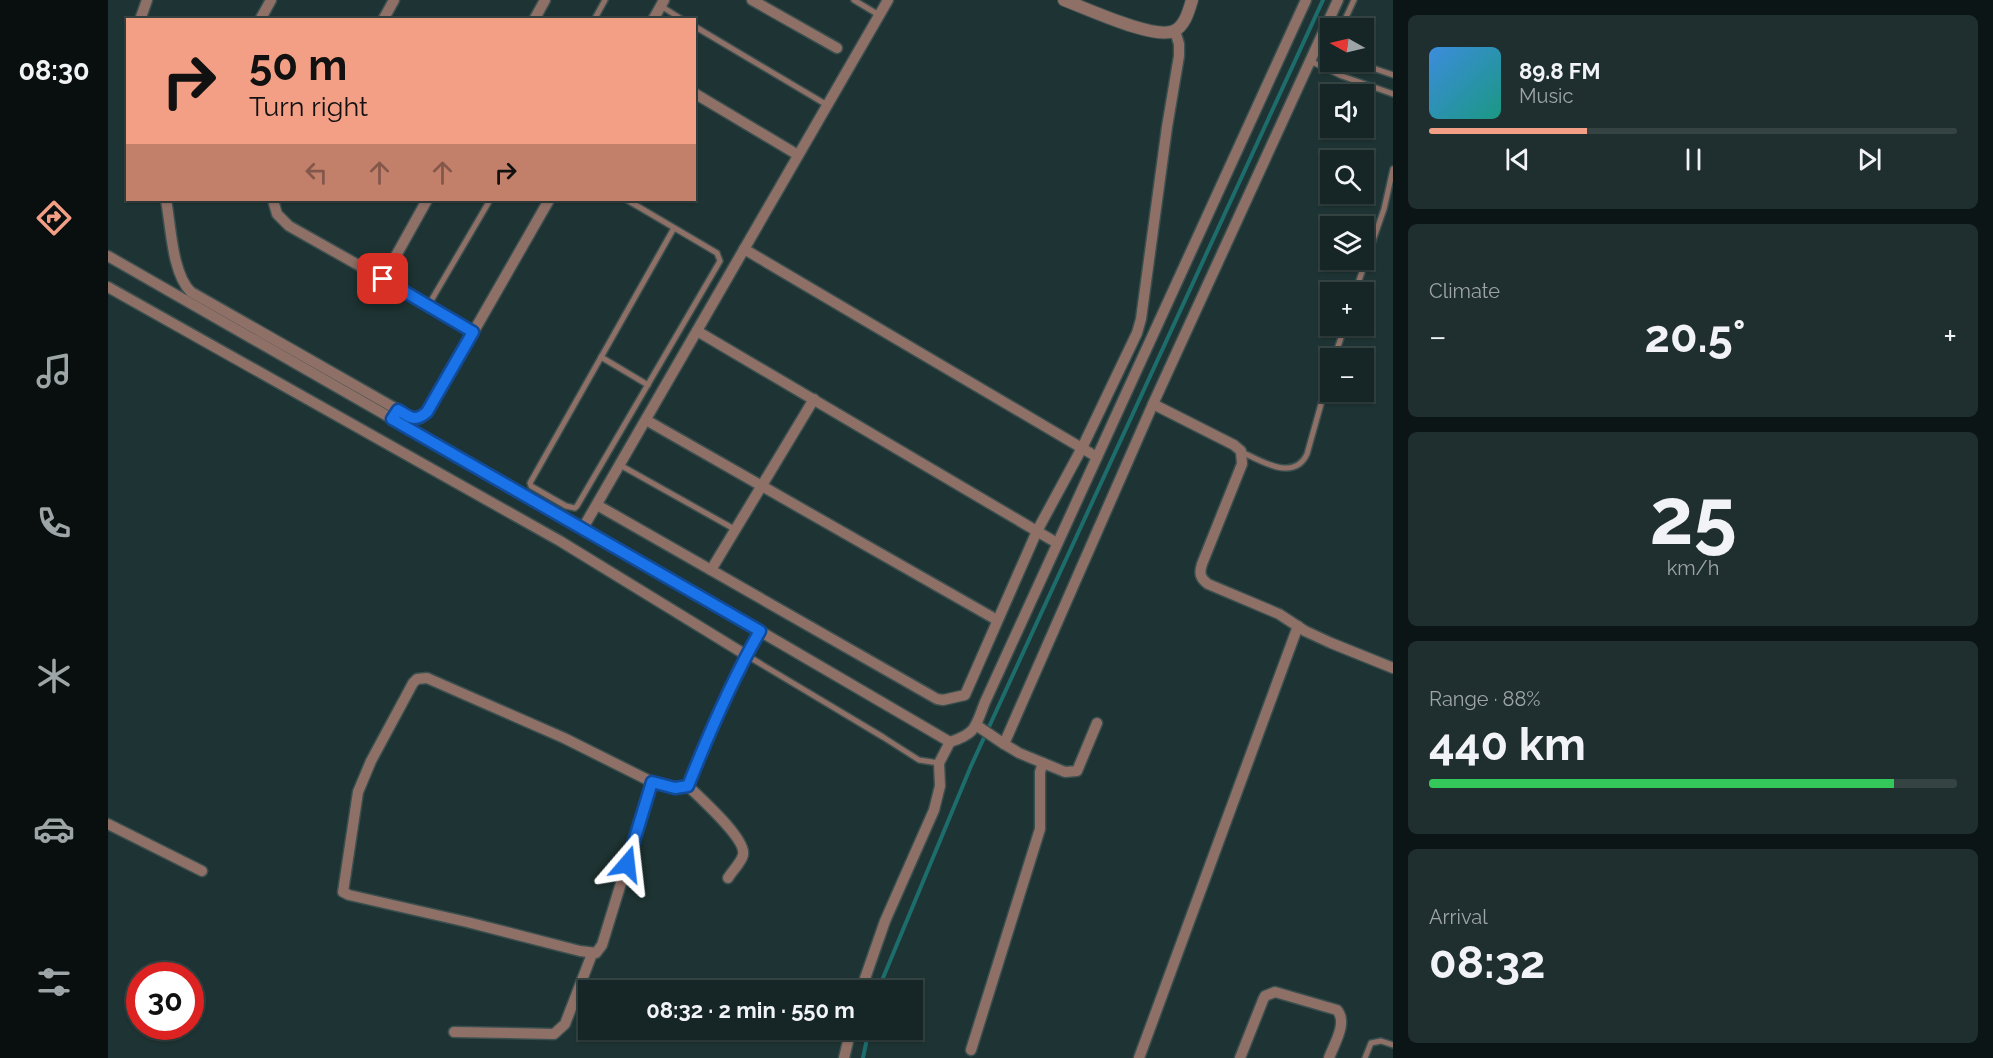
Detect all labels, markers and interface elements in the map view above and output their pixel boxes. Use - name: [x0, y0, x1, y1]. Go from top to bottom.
- north arrow: [1320, 18, 1374, 72]
- map controls: [1320, 18, 1374, 402]
- text: 50 m: [249, 41, 347, 90]
- icon: right: [150, 42, 228, 120]
- text: 08:30: [18, 55, 90, 86]
- text: 89.8 FM: [1519, 58, 1600, 84]
- button: sound: [1320, 84, 1374, 138]
- text: Music: [1519, 84, 1573, 108]
- text: Turn right: [249, 91, 368, 122]
- icon: previous: [1501, 143, 1534, 176]
- icon: pause: [1677, 143, 1710, 176]
- icon: next: [1853, 143, 1886, 176]
- button: search: [1320, 150, 1374, 204]
- icon: left: [300, 156, 333, 189]
- icon: ahead: [363, 156, 396, 189]
- icon: ahead: [426, 156, 459, 189]
- icon: right: [489, 156, 522, 189]
- icon: directions: [33, 197, 75, 239]
- button: layers: [1320, 216, 1374, 270]
- pin: [357, 253, 408, 304]
- icon: arrive: [366, 262, 399, 295]
- text: Climate: [1429, 279, 1500, 303]
- button: +: [1320, 282, 1374, 336]
- text: 20.5°: [1645, 310, 1745, 363]
- text: −: [1429, 317, 1447, 356]
- text: +: [1943, 317, 1957, 356]
- button: −: [1320, 348, 1374, 402]
- icon: music: [33, 350, 75, 392]
- text: 25: [1649, 471, 1737, 562]
- icon: phone: [33, 502, 75, 544]
- text: km/h: [1667, 556, 1719, 580]
- icon: climate: [33, 655, 75, 697]
- text: Range · 88%: [1429, 687, 1541, 711]
- text: 440 km: [1429, 718, 1586, 771]
- icon: car: [33, 808, 75, 850]
- position arrow: [595, 832, 659, 896]
- text: Arrival: [1429, 905, 1488, 929]
- text: 08:32: [1429, 936, 1545, 989]
- icon: filters: [33, 961, 75, 1003]
- speed limit sign: 30: [126, 962, 204, 1040]
- text: 08:32 · 2 min · 550 m: [646, 997, 855, 1023]

